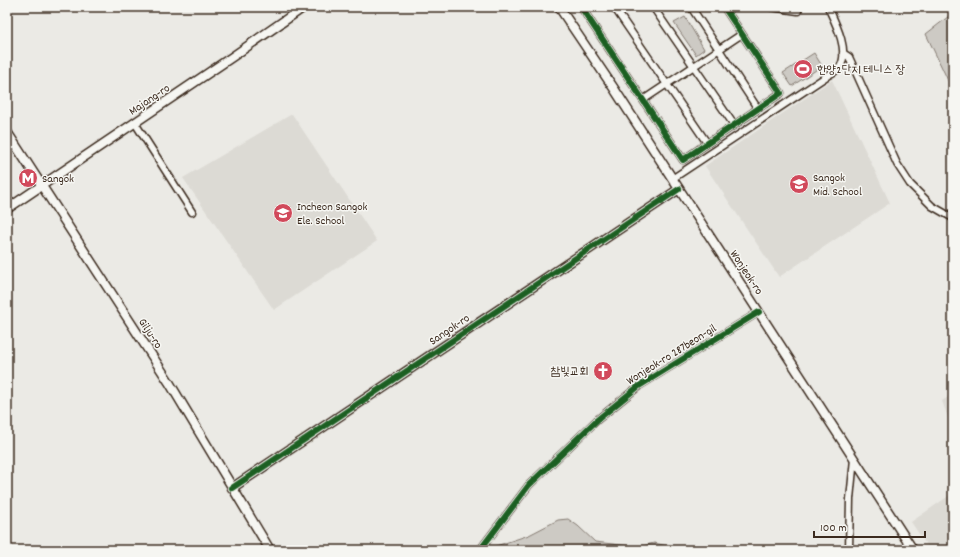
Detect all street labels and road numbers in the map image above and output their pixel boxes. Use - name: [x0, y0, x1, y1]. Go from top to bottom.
- street label: Majang-ro: [126, 80, 174, 120]
- street label: Wonjeok-ro: [725, 247, 767, 299]
- street label: Sangok-ro: [426, 310, 474, 350]
- street label: Gilju-ro: [134, 315, 166, 352]
- street label: Wonjeok-ro 287beon-gil: [623, 321, 720, 390]

